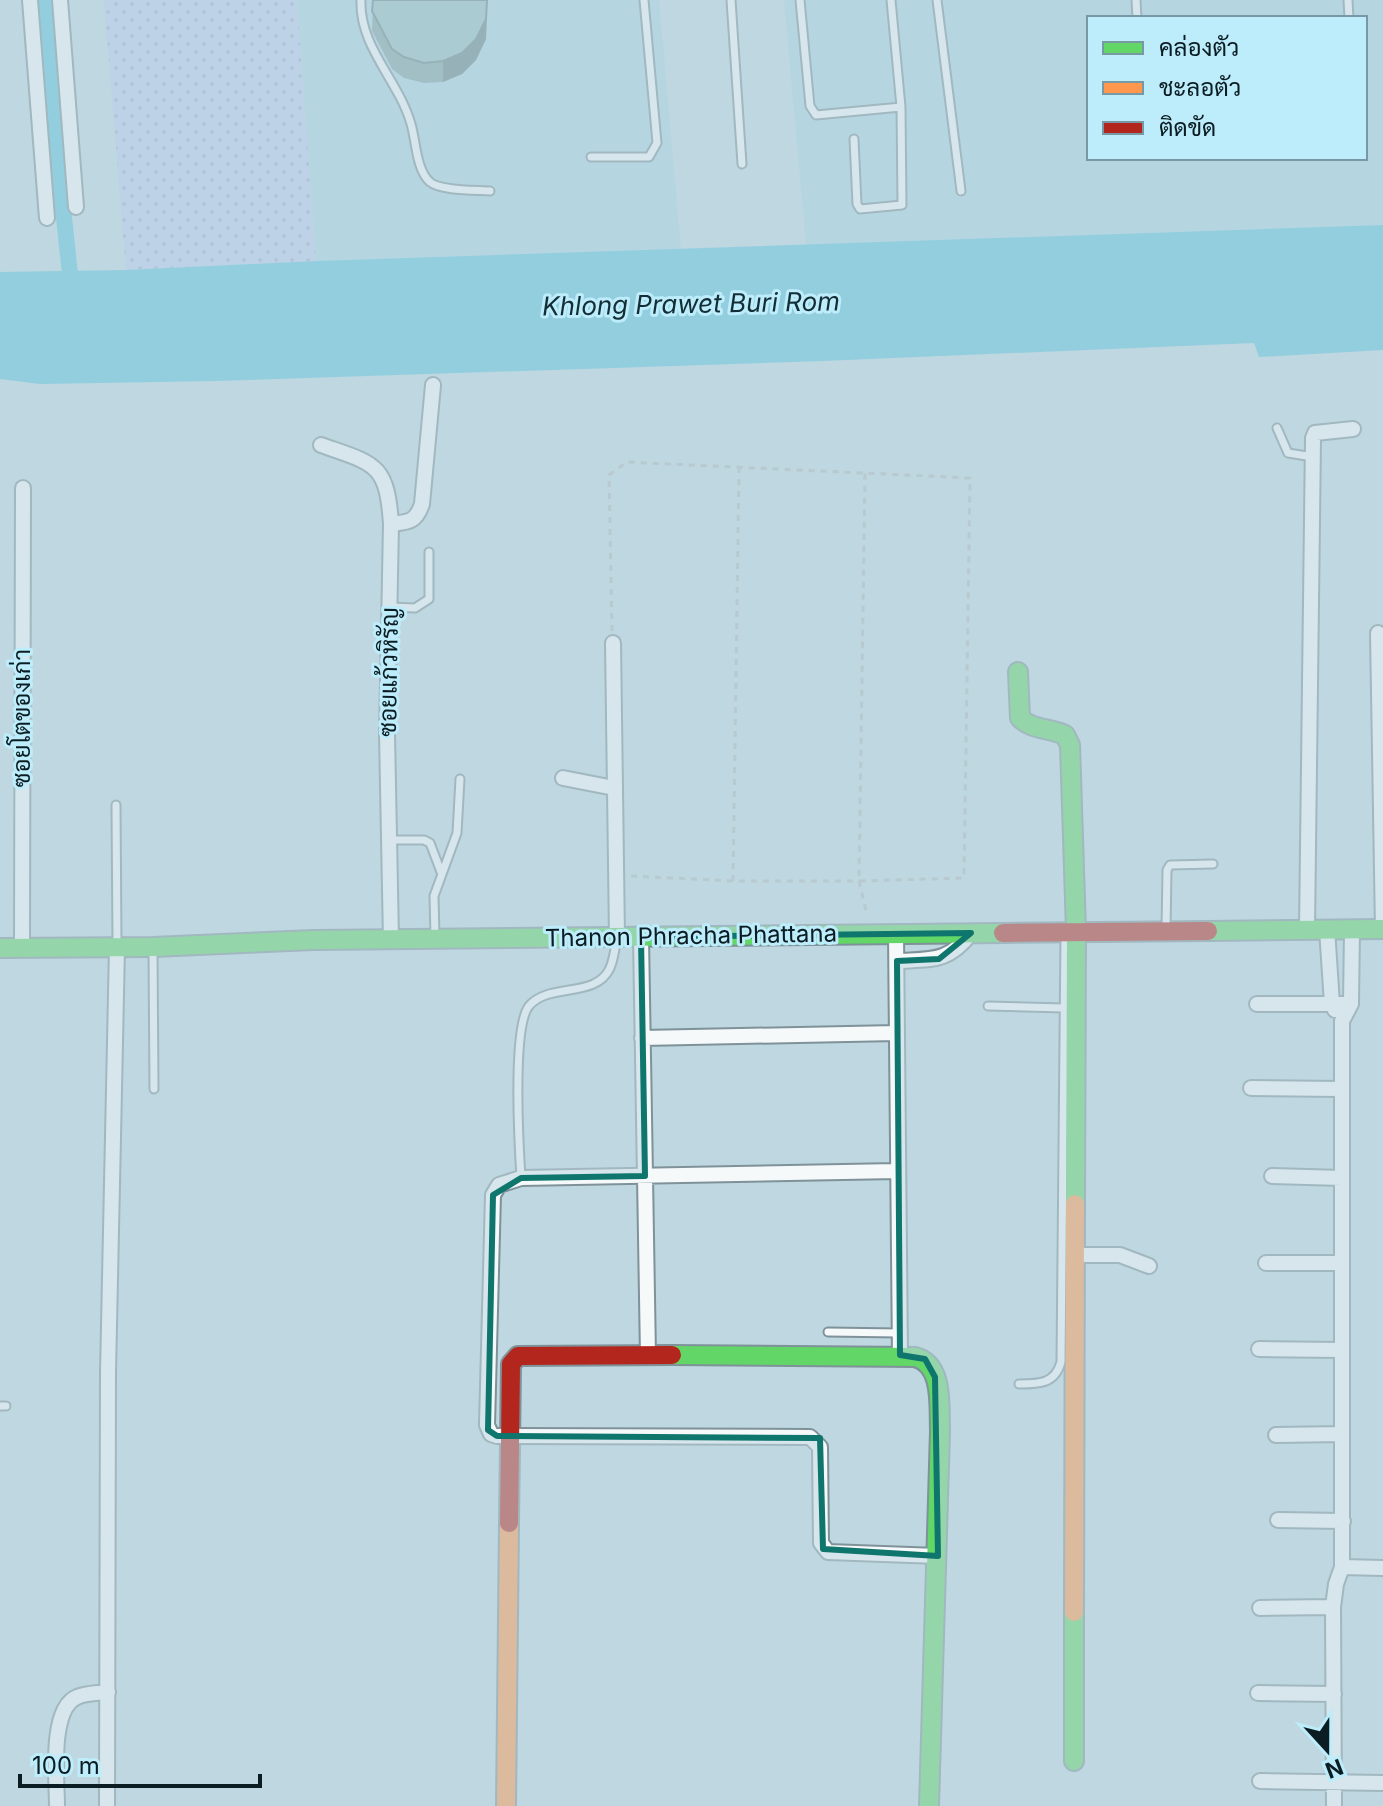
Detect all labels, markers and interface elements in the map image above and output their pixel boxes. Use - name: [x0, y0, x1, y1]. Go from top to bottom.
- legend: [1087, 16, 1367, 160]
- text: คล่องตัว: [1159, 33, 1239, 62]
- text: ชะลอตัว: [1159, 73, 1241, 102]
- text: ติดขัด: [1159, 113, 1216, 142]
- water label: Khlong Prawet Buri Rom: [542, 285, 840, 322]
- street label: ซอยแก้วหิรัญ: [373, 607, 404, 737]
- street label: ซอยโตของเก่า: [6, 649, 36, 787]
- street label: Thanon Phracha Phattana: [545, 918, 837, 953]
- north arrow: [1287, 1710, 1367, 1790]
- scale bar: [20, 1738, 260, 1788]
- text: 100 m: [32, 1751, 100, 1780]
- text: N: [1322, 1754, 1347, 1784]

